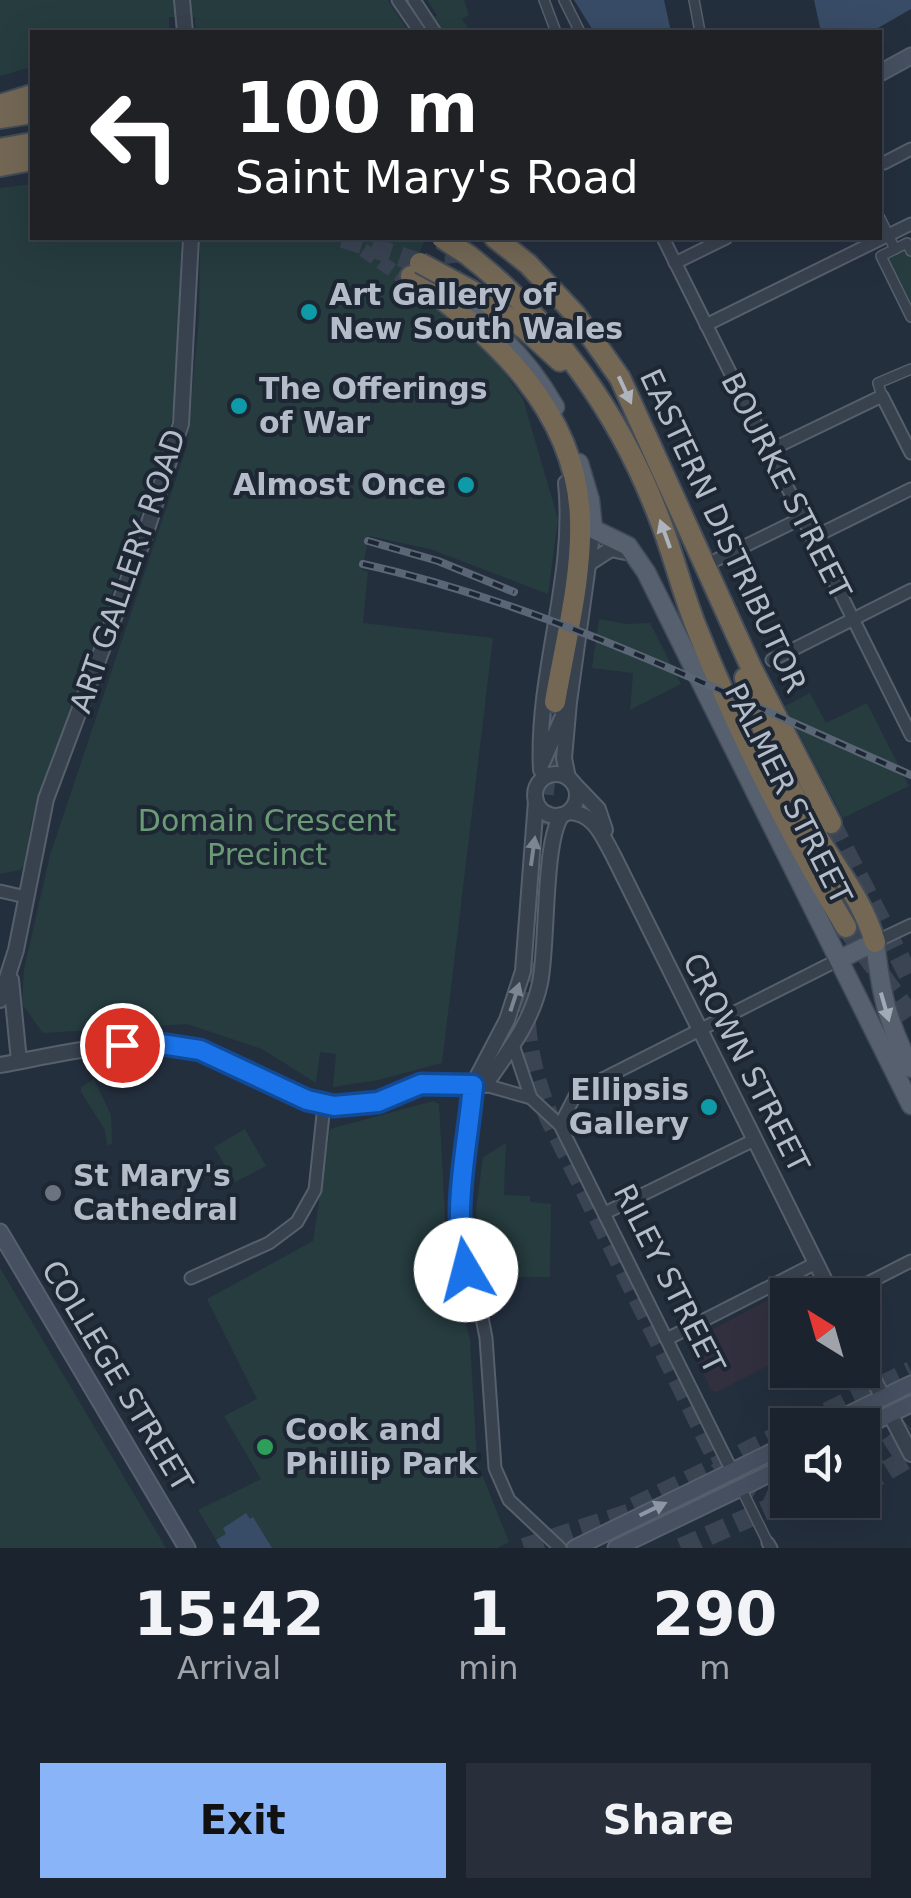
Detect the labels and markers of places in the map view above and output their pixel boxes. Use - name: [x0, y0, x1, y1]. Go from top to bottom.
- place label: Art Gallery of New South Wales: [329, 277, 623, 346]
- marker: Art Gallery of New South Wales: [298, 301, 320, 323]
- place label: The Offerings of War: [259, 371, 488, 440]
- marker: The Offerings of War: [228, 395, 250, 417]
- place label: Almost Once: [233, 467, 446, 502]
- marker: Almost Once: [455, 474, 477, 496]
- pin: [80, 1003, 165, 1088]
- place label: Ellipsis Gallery: [569, 1072, 689, 1141]
- marker: Ellipsis Gallery: [698, 1096, 720, 1118]
- place label: St Mary's Cathedral: [73, 1158, 238, 1227]
- marker: St Mary's Cathedral: [42, 1182, 64, 1204]
- place label: Cook and Phillip Park: [285, 1412, 479, 1481]
- marker: Cook and Phillip Park: [254, 1436, 276, 1458]

